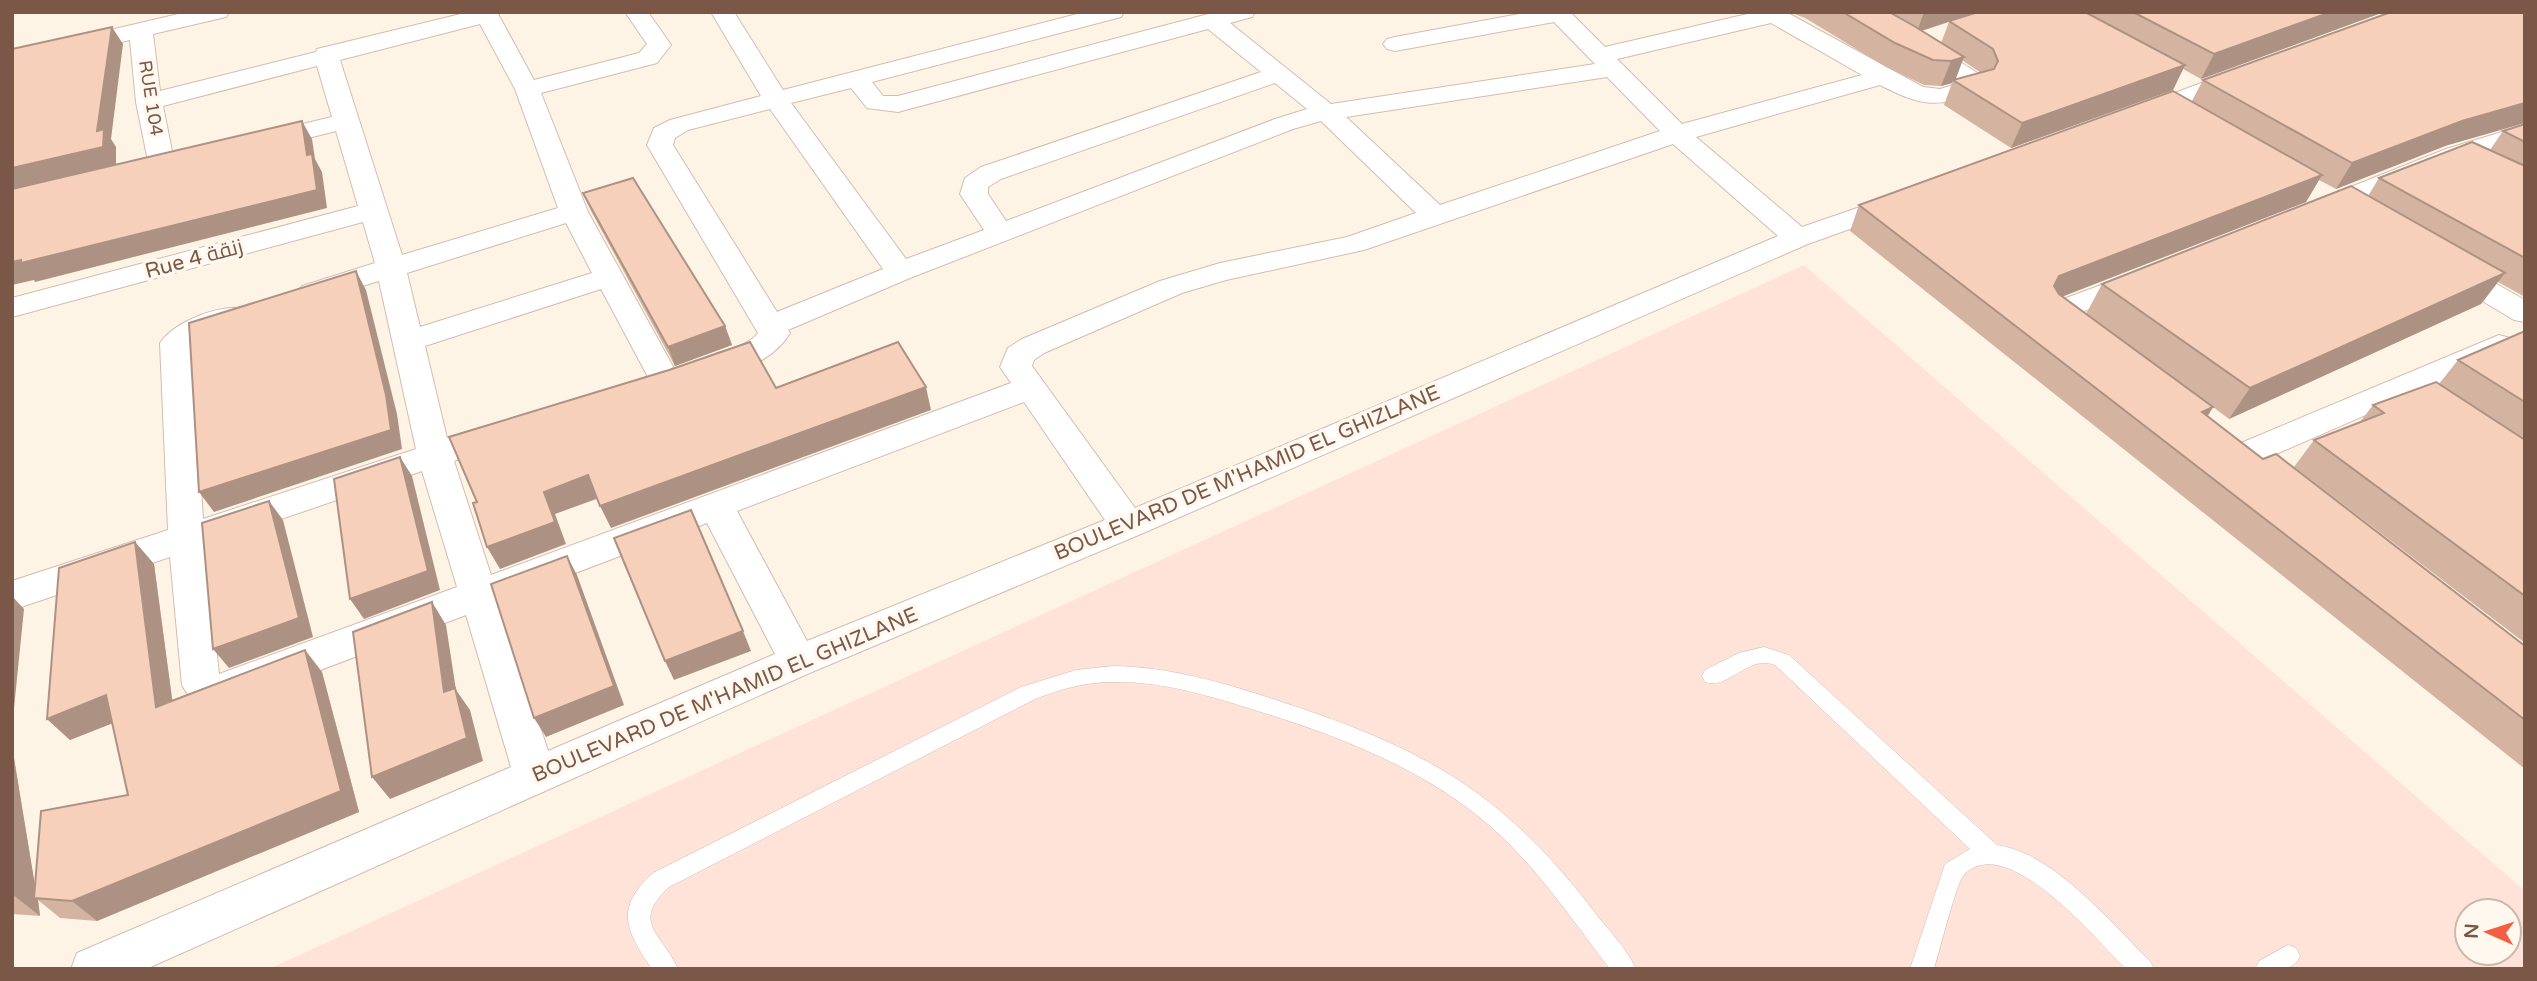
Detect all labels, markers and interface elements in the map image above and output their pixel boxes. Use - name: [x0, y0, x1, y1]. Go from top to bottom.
- street label: RUE 104: [134, 58, 168, 138]
- street label: Rue 4 زنقة: [142, 234, 246, 284]
- street label: BOULEVARD DE M'HAMID EL GHIZLANE: [1050, 380, 1444, 566]
- street label: BOULEVARD DE M'HAMID EL GHIZLANE: [528, 602, 922, 788]
- north arrow: [2453, 897, 2523, 967]
- text: N: [2461, 923, 2483, 939]

